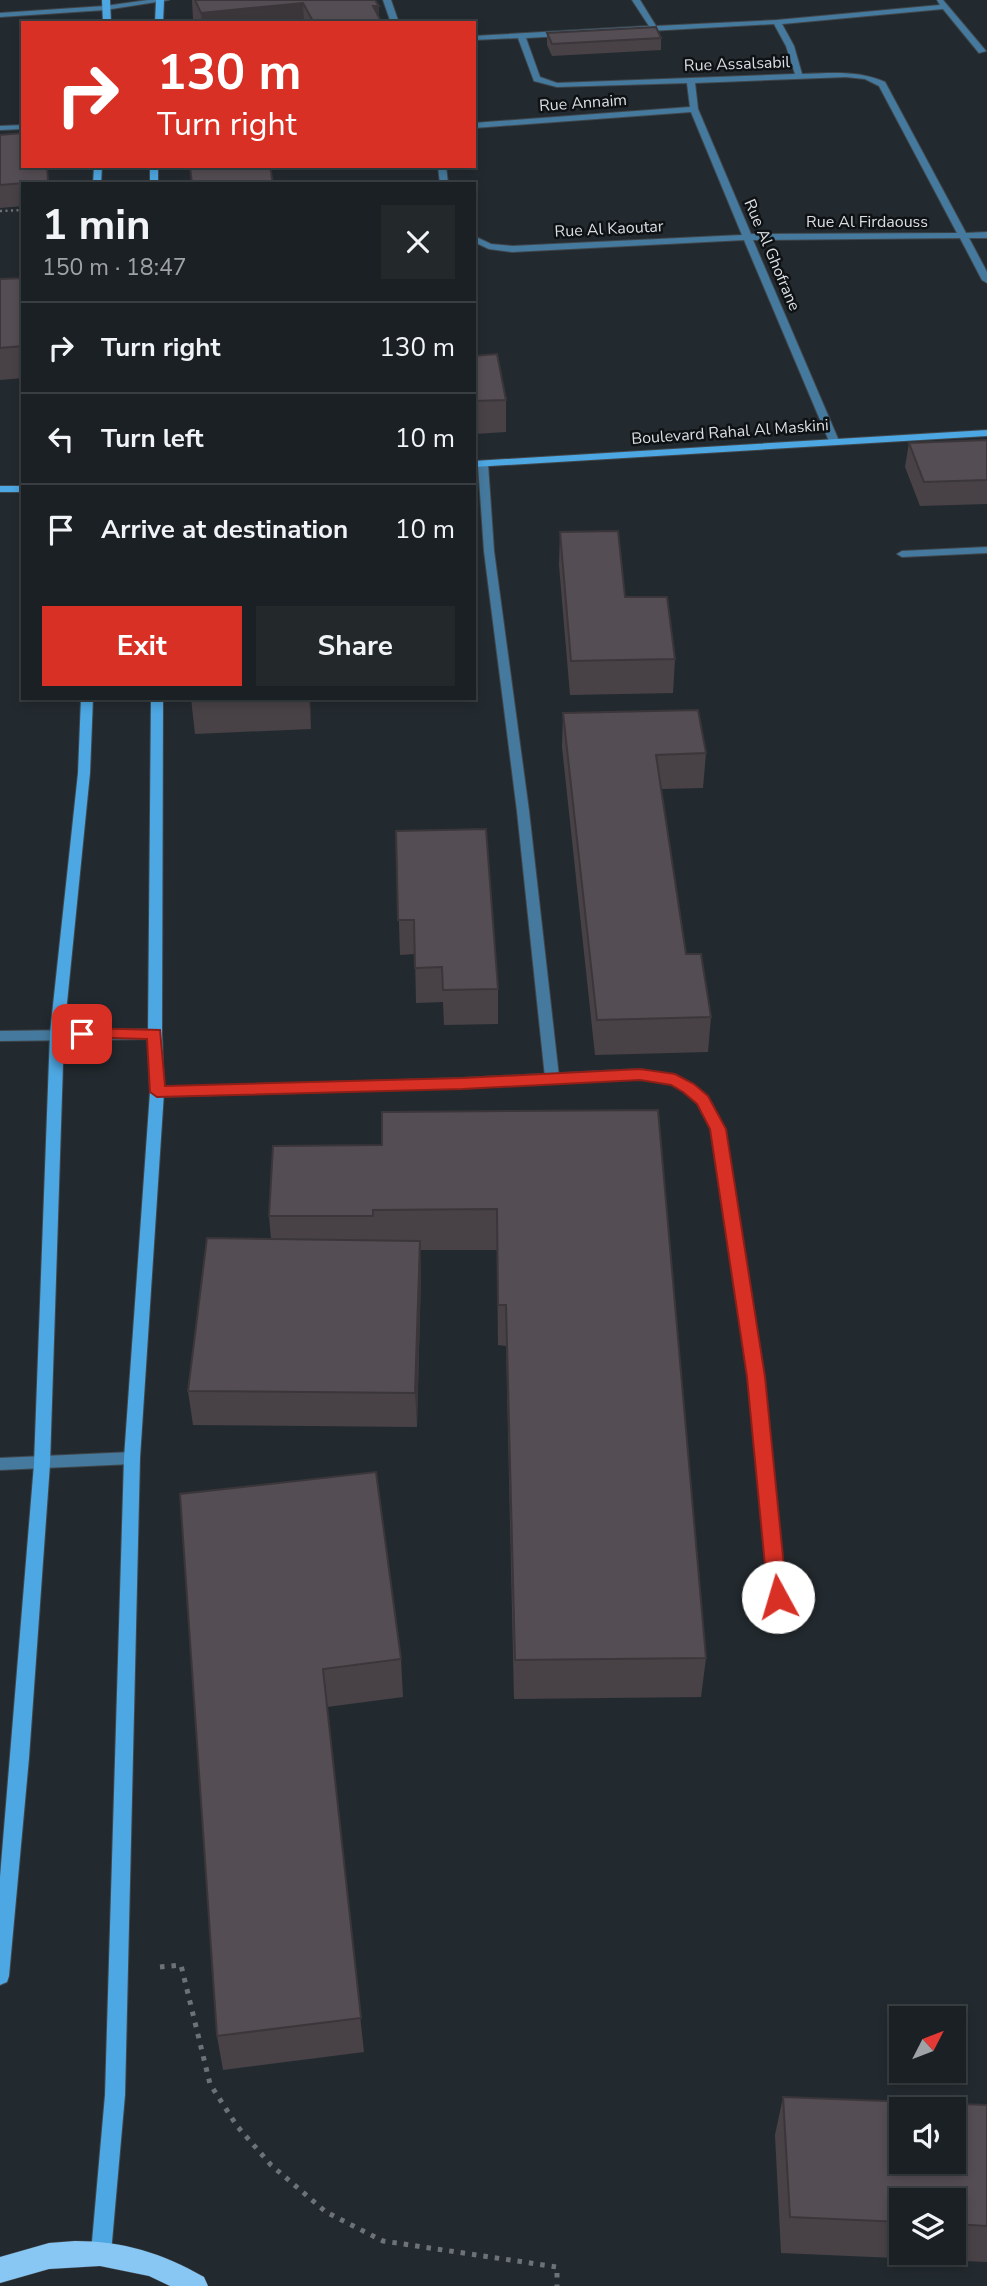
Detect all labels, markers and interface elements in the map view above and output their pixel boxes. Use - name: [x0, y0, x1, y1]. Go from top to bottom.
- text: 130 m: [157, 39, 301, 106]
- icon: right: [42, 49, 133, 140]
- street label: Rue Assalsabil: [683, 51, 791, 77]
- street label: Rue Annaim: [538, 89, 628, 117]
- text: Turn right: [157, 103, 297, 146]
- street label: Rue Al Ghofrane: [739, 196, 805, 314]
- text: 1 min: [42, 197, 151, 254]
- button: close: [381, 205, 455, 279]
- street label: Rue Al Firdaouss: [806, 211, 928, 233]
- street label: Rue Al Kaoutar: [554, 215, 664, 243]
- text: 150 m · 18:47: [42, 252, 187, 283]
- icon: right: [42, 329, 80, 367]
- text: Turn right: [101, 330, 220, 365]
- text: 130 m: [379, 330, 455, 365]
- street label: Boulevard Rahal Al Maskini: [631, 414, 829, 450]
- icon: left: [42, 420, 80, 458]
- text: Turn left: [101, 421, 204, 456]
- text: 10 m: [395, 421, 455, 456]
- icon: arrive: [42, 511, 80, 549]
- text: Arrive at destination: [101, 512, 348, 547]
- text: 10 m: [395, 512, 455, 547]
- button: Exit: [42, 606, 242, 686]
- button: Share: [256, 606, 455, 686]
- pin: [52, 1004, 112, 1064]
- icon: arrive: [63, 1015, 101, 1053]
- position arrow: [741, 1560, 815, 1634]
- north arrow: [889, 2006, 966, 2082]
- map controls: [889, 2006, 966, 2265]
- button: sound: [889, 2097, 966, 2174]
- button: layers: [889, 2188, 966, 2265]

